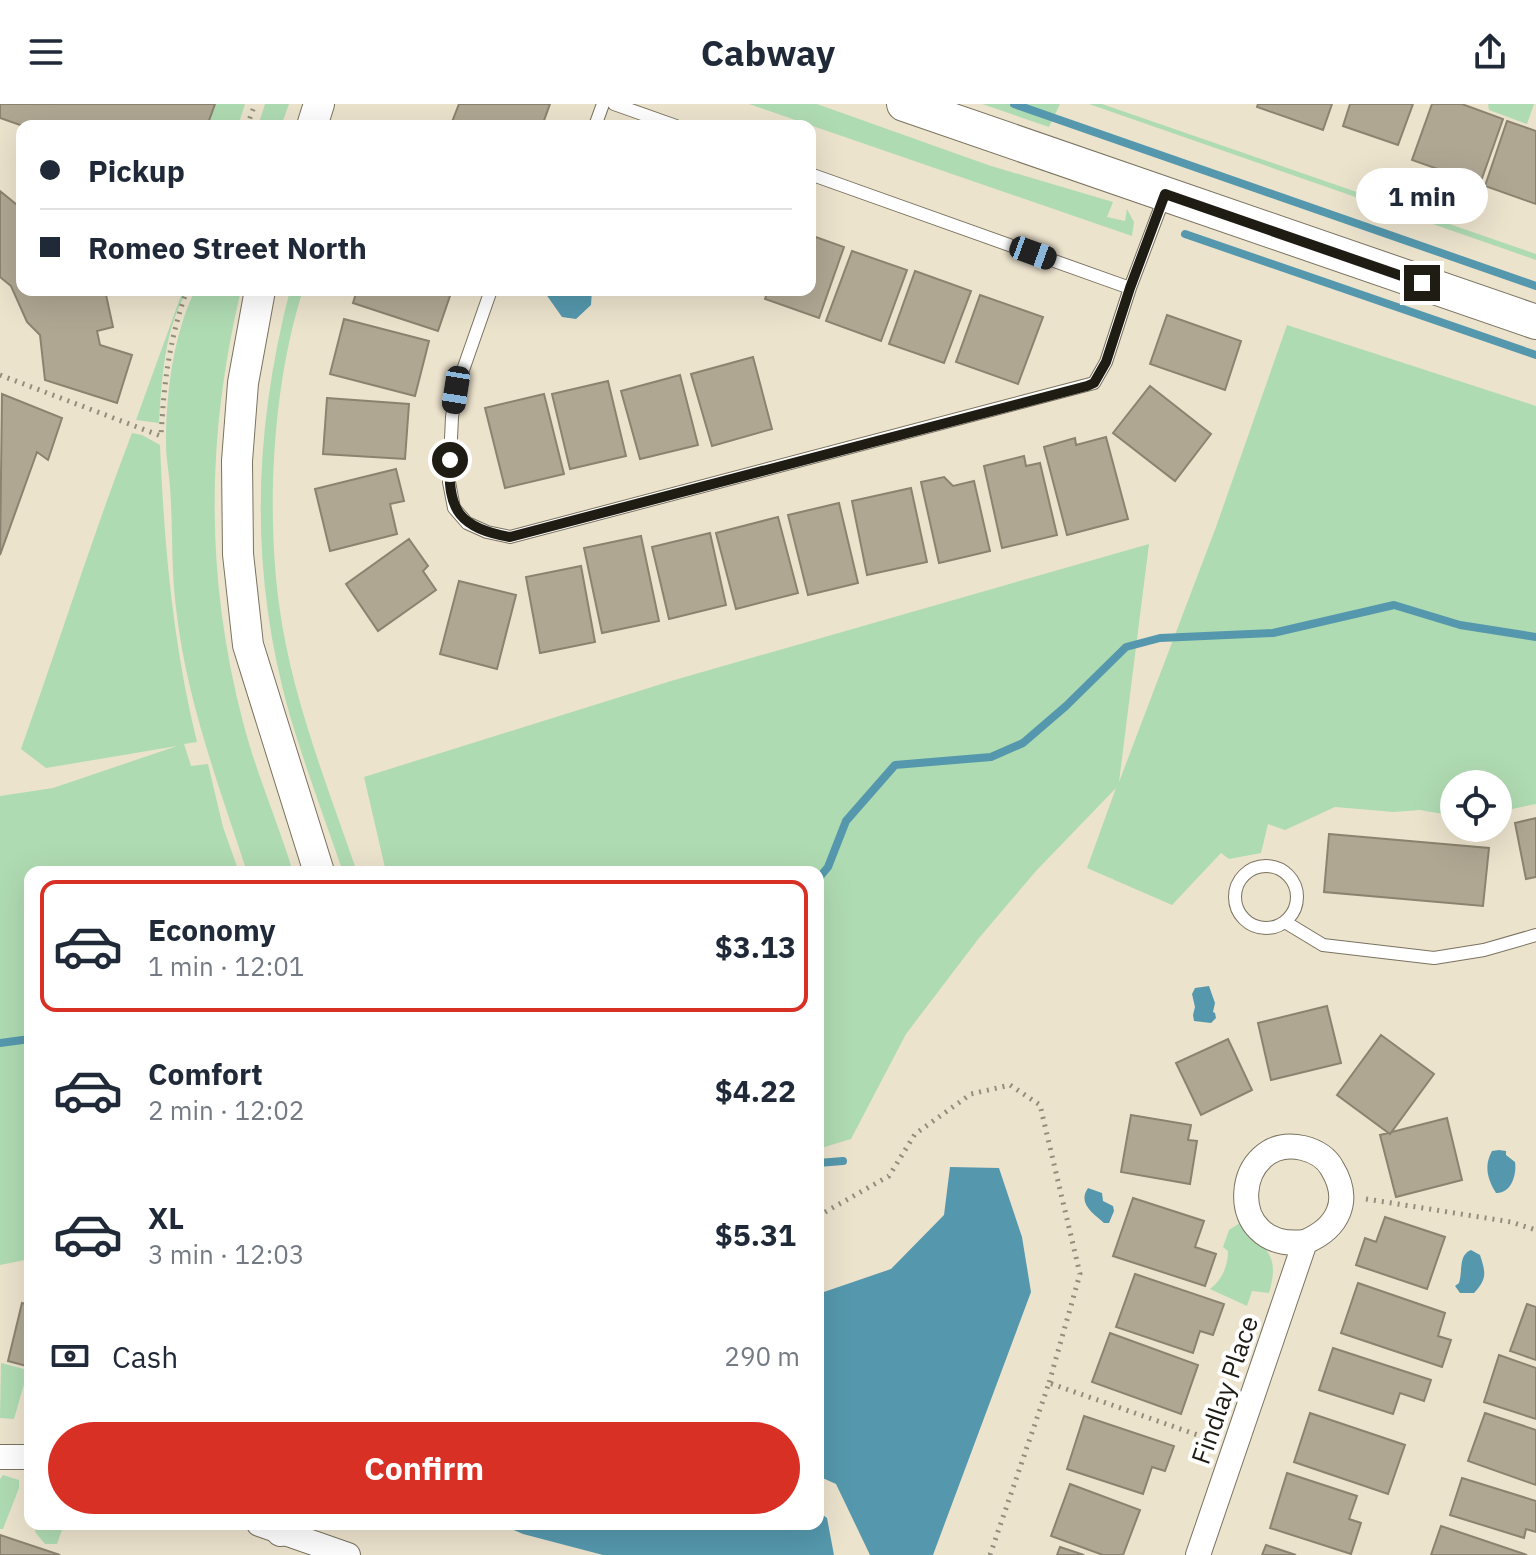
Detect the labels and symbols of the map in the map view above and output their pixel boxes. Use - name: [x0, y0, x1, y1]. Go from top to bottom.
- callout: 1 min: [1356, 167, 1488, 223]
- car: [1006, 234, 1060, 272]
- route end: [1404, 265, 1440, 301]
- car: [440, 364, 472, 416]
- route start: [432, 442, 468, 478]
- street label: Findlay Place: [1183, 1311, 1265, 1468]

